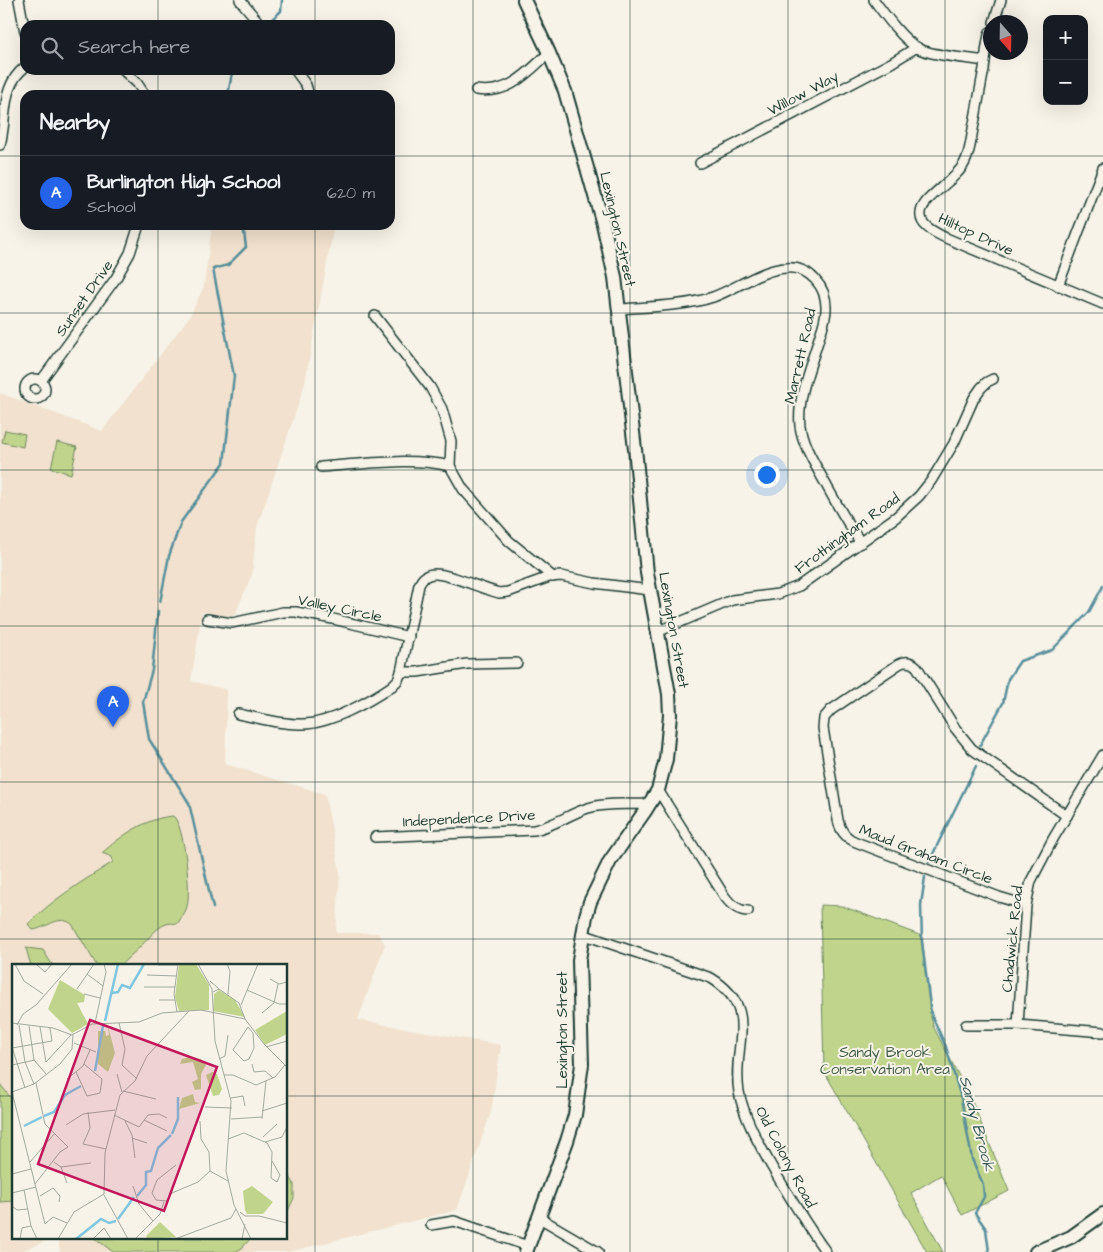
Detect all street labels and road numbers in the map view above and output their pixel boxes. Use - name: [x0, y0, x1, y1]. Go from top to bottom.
- street label: Willow Way: [764, 66, 843, 122]
- street label: Lexington Street: [593, 170, 641, 289]
- street label: Hilltop Drive: [935, 208, 1017, 261]
- street label: Sunset Drive: [50, 256, 118, 341]
- street label: Marrett Road: [779, 306, 822, 406]
- street label: Frothingham Road: [790, 488, 905, 580]
- street label: Lexington Street: [652, 570, 694, 690]
- street label: Valley Circle: [296, 589, 384, 629]
- street label: Independence Drive: [402, 805, 536, 832]
- street label: Maud Graham Circle: [856, 819, 996, 890]
- street label: Chadwick Road: [996, 884, 1029, 993]
- street label: Lexington Street: [552, 971, 574, 1089]
- street label: Old Colony Road: [749, 1103, 821, 1212]

